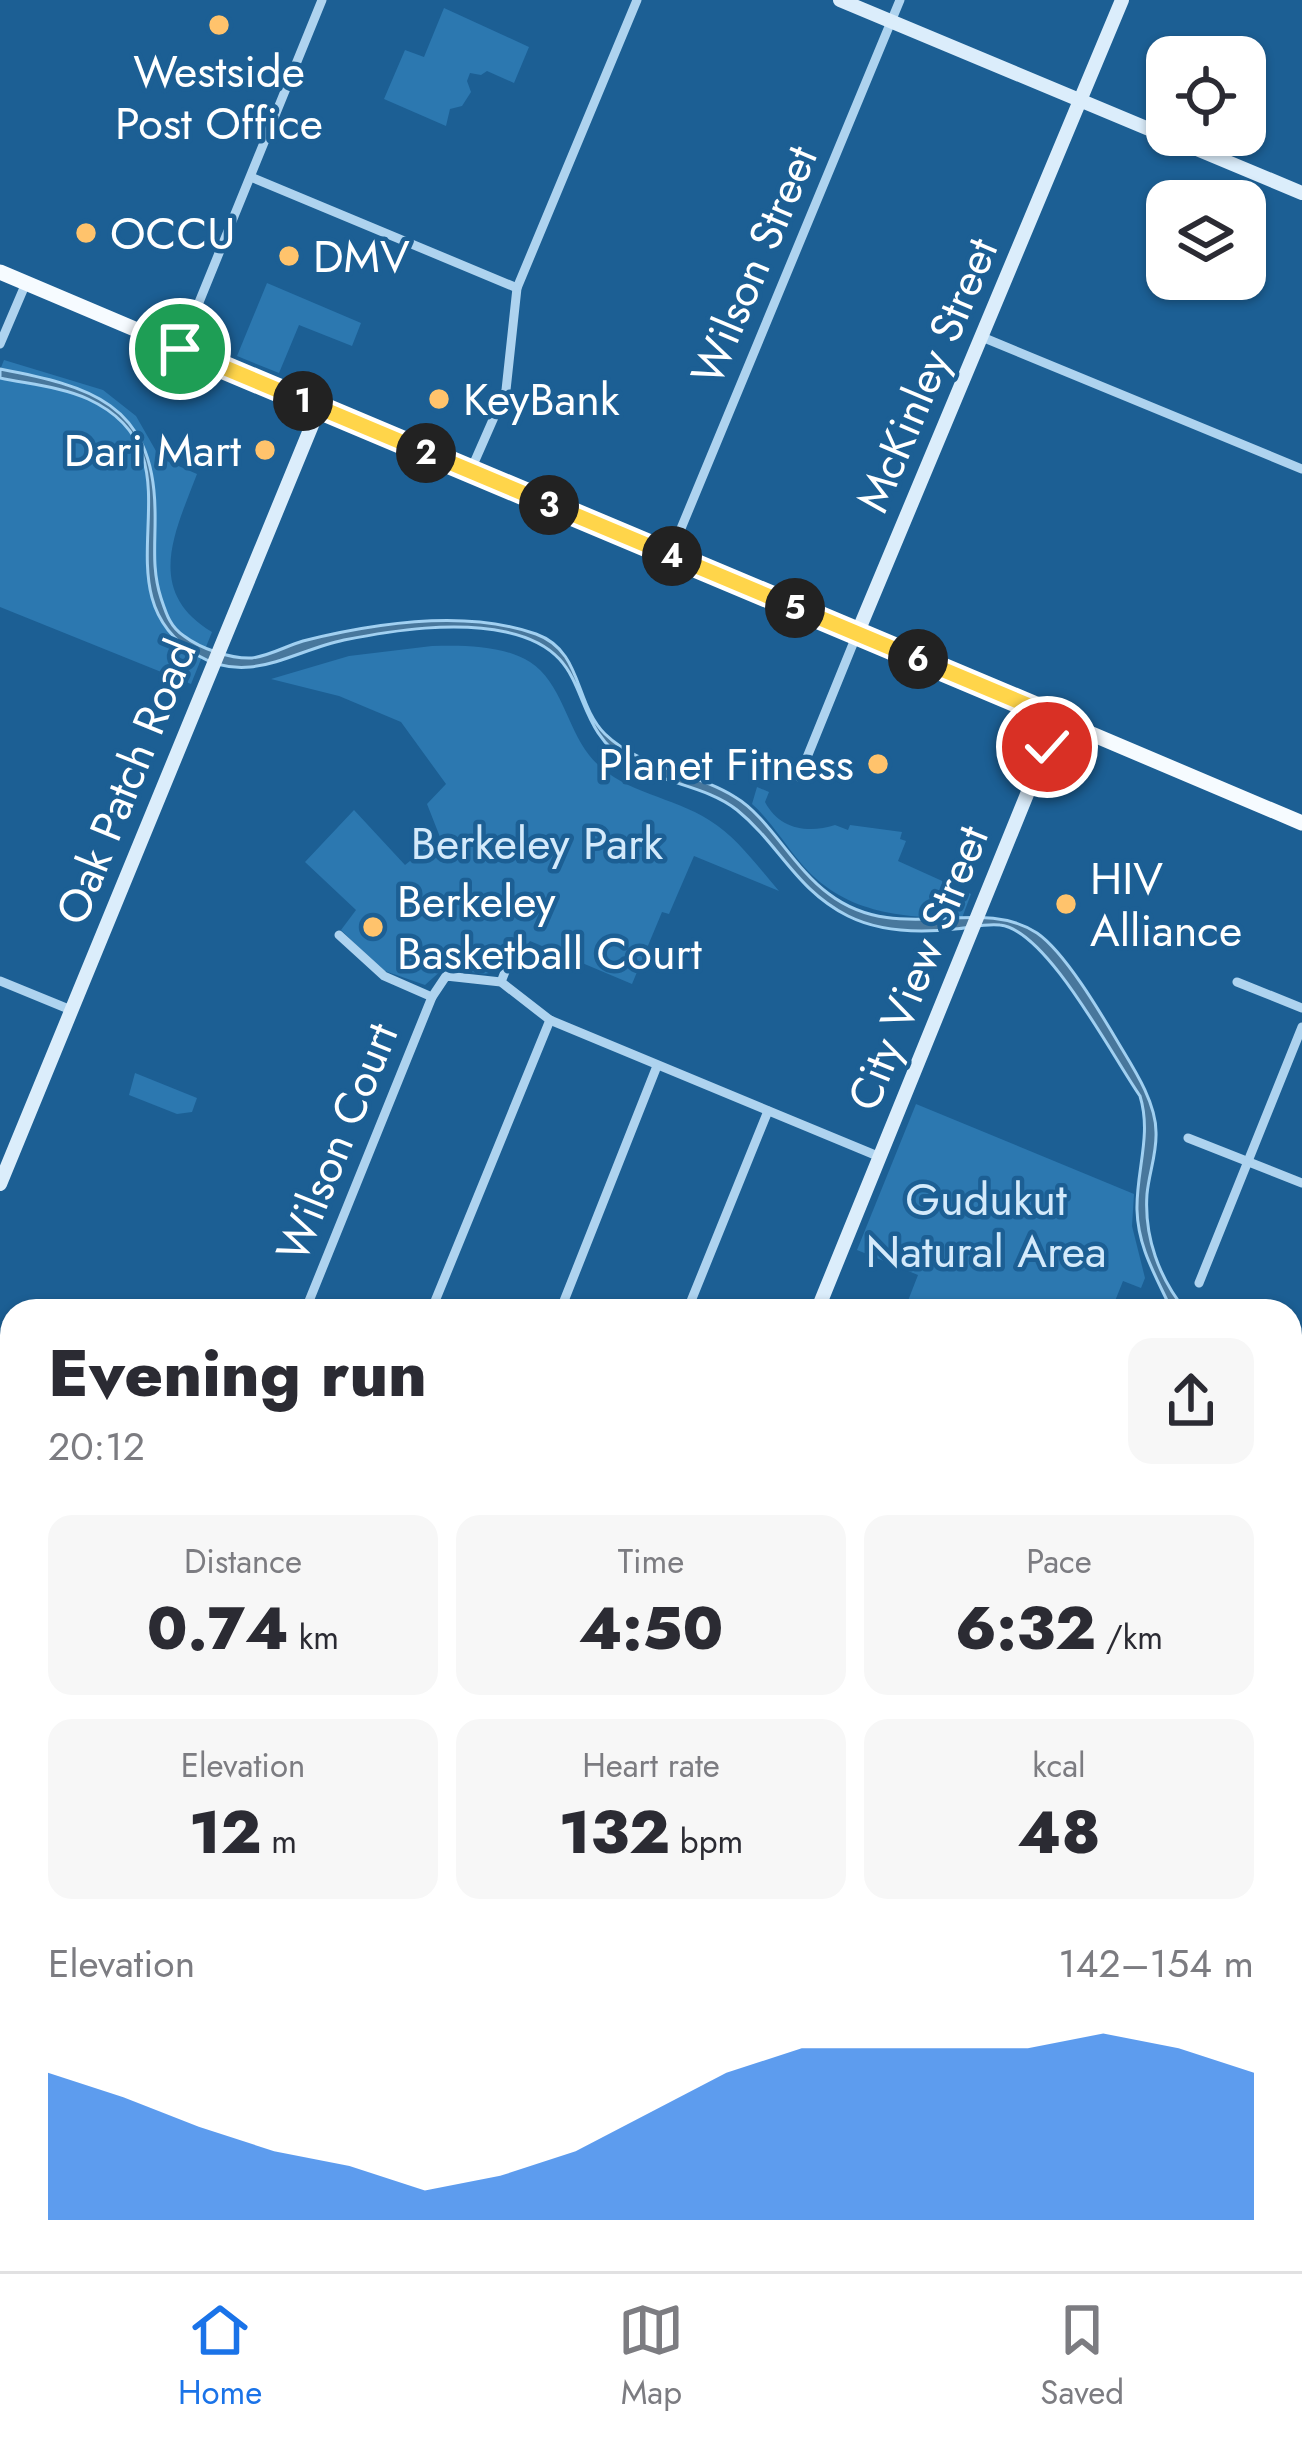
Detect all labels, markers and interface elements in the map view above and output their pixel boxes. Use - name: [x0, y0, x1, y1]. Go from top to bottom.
- marker: Westside Post Office: [206, 12, 232, 38]
- map controls: [1146, 36, 1266, 300]
- button: locate: [1146, 36, 1266, 156]
- place label: Westside Post Office: [115, 39, 323, 156]
- street label: Wilson Street: [674, 135, 834, 395]
- button: layers: [1146, 180, 1266, 300]
- place label: OCCU: [110, 201, 235, 266]
- marker: OCCU: [73, 220, 99, 246]
- place label: DMV: [313, 224, 410, 289]
- street label: McKinley Street: [840, 228, 1014, 522]
- marker: DMV: [276, 243, 302, 269]
- pin: [129, 298, 231, 400]
- icon: arrive: [147, 316, 213, 382]
- place label: KeyBank: [463, 367, 620, 432]
- pin: 1: [273, 371, 333, 431]
- text: 1: [295, 377, 311, 424]
- marker: KeyBank: [426, 386, 452, 412]
- place label: Dari Mart: [64, 418, 241, 483]
- pin: 2: [396, 423, 456, 483]
- text: 2: [415, 429, 437, 476]
- marker: Dari Mart: [252, 437, 278, 463]
- pin: 3: [519, 475, 579, 535]
- text: 3: [539, 481, 559, 528]
- pin: 4: [642, 526, 702, 586]
- text: 4: [660, 532, 684, 579]
- pin: 5: [765, 578, 825, 638]
- text: 5: [784, 584, 806, 631]
- pin: 6: [888, 629, 948, 689]
- street label: Oak Patch Road: [39, 630, 213, 934]
- text: 6: [907, 635, 929, 682]
- pin: [996, 696, 1098, 798]
- icon: check: [1014, 714, 1080, 780]
- place label: Planet Fitness: [598, 732, 854, 797]
- marker: Planet Fitness: [865, 751, 891, 777]
- park label: Berkeley Park: [411, 811, 663, 876]
- street label: City View Street: [831, 816, 1005, 1120]
- place label: HIV Alliance: [1090, 846, 1242, 963]
- place label: Berkeley Basketball Court: [397, 869, 702, 986]
- marker: HIV Alliance: [1053, 891, 1079, 917]
- marker: Berkeley Basketball Court: [360, 914, 386, 940]
- street label: Wilson Court: [260, 1013, 414, 1271]
- park label: Gudukut Natural Area: [865, 1167, 1107, 1284]
- text: Evening run: [48, 1325, 427, 1421]
- button: share: [1128, 1338, 1254, 1464]
- text: 20:12: [48, 1418, 145, 1475]
- text: Distance: [184, 1538, 302, 1585]
- text: Time: [618, 1538, 684, 1585]
- text: Pace: [1026, 1538, 1092, 1585]
- text: 0.74: [147, 1585, 289, 1672]
- text: 4:50: [579, 1585, 723, 1672]
- text: 6:32: [955, 1585, 1096, 1672]
- text: km: [289, 1614, 339, 1661]
- text: /km: [1096, 1614, 1163, 1661]
- text: Elevation: [181, 1742, 305, 1789]
- text: Heart rate: [582, 1742, 720, 1789]
- text: kcal: [1032, 1742, 1086, 1789]
- text: 12: [189, 1789, 261, 1876]
- text: 132: [559, 1789, 670, 1876]
- text: 48: [1018, 1789, 1100, 1876]
- text: m: [261, 1818, 297, 1865]
- text: bpm: [670, 1818, 743, 1865]
- text: Elevation: [48, 1935, 195, 1992]
- text: 142–154 m: [1058, 1935, 1254, 1992]
- tab: Home: [178, 2297, 262, 2416]
- tab: Map: [618, 2297, 684, 2416]
- tab: Saved: [1040, 2297, 1124, 2416]

